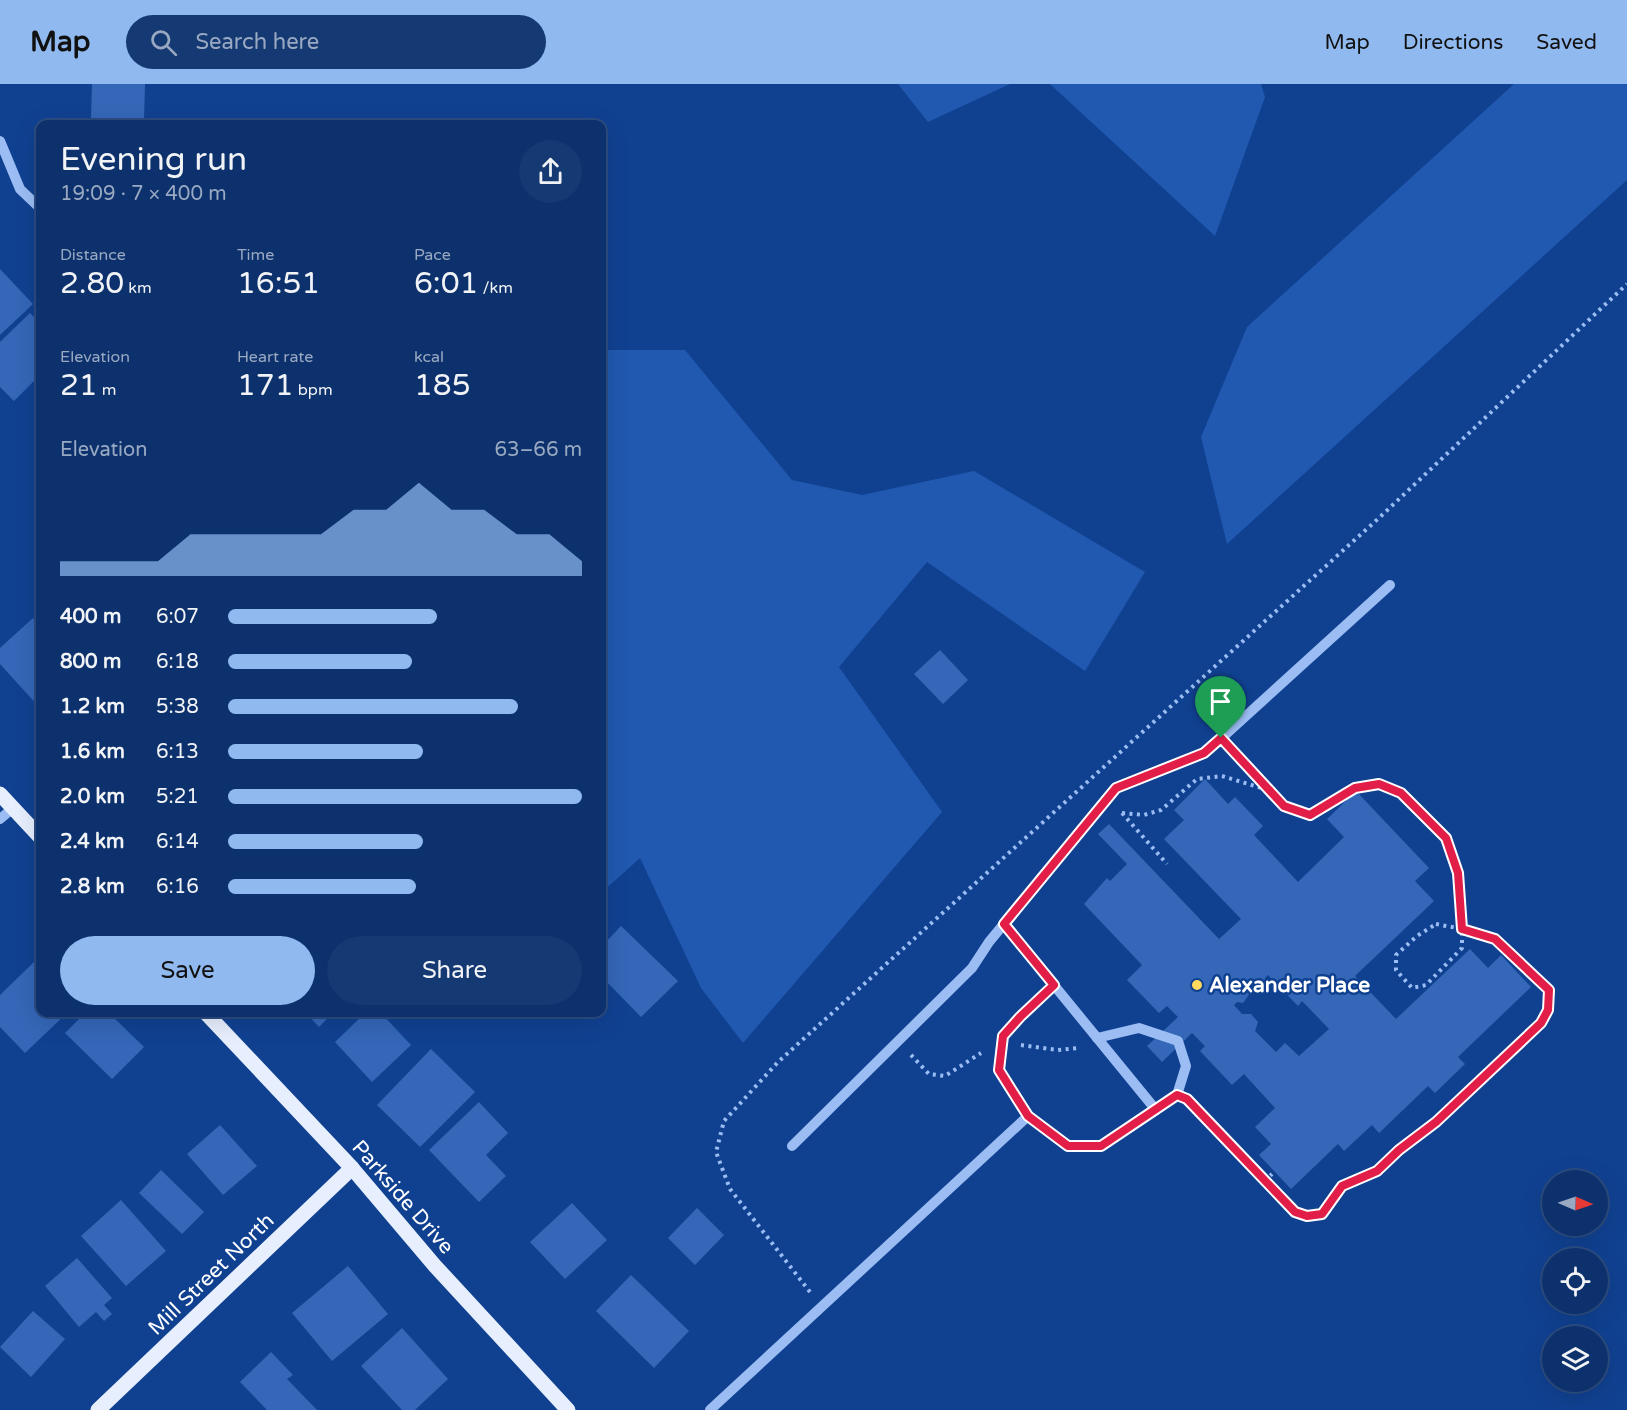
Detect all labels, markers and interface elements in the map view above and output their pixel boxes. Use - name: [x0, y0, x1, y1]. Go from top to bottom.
- search box: [126, 15, 546, 69]
- text: Map: [30, 25, 90, 59]
- icon: search: [147, 26, 180, 59]
- text: Search here: [195, 29, 319, 55]
- text: Map: [1324, 30, 1370, 55]
- text: Directions: [1403, 30, 1503, 55]
- text: Saved: [1536, 30, 1597, 55]
- text: Evening run: [60, 140, 247, 179]
- button: share: [519, 140, 582, 203]
- text: 19:09 · 7 × 400 m: [60, 182, 227, 206]
- text: Distance: [60, 245, 126, 265]
- text: Time: [237, 245, 274, 265]
- text: Pace: [414, 245, 451, 265]
- text: 2.80: [60, 265, 124, 302]
- text: 16:51: [237, 265, 320, 302]
- text: 6:01: [414, 265, 478, 302]
- text: km: [124, 278, 152, 298]
- text: /km: [478, 278, 513, 298]
- text: Elevation: [60, 347, 130, 367]
- text: Heart rate: [237, 347, 313, 367]
- text: kcal: [414, 347, 444, 367]
- text: 21: [60, 367, 98, 404]
- text: 171: [237, 367, 294, 404]
- text: 185: [414, 367, 471, 404]
- text: m: [98, 380, 117, 400]
- text: bpm: [294, 380, 333, 400]
- text: Elevation: [60, 438, 147, 462]
- text: 63–66 m: [495, 438, 582, 462]
- text: 400 m: [60, 605, 121, 629]
- text: 6:07: [156, 605, 199, 629]
- text: 800 m: [60, 650, 121, 674]
- text: 6:18: [156, 650, 199, 674]
- pin: [1195, 676, 1246, 738]
- icon: arrive: [1204, 685, 1237, 718]
- text: 1.2 km: [60, 695, 125, 719]
- text: 5:38: [156, 695, 199, 719]
- text: 1.6 km: [60, 740, 125, 764]
- text: 6:13: [156, 740, 199, 764]
- text: 2.0 km: [60, 785, 125, 809]
- text: 5:21: [156, 785, 199, 809]
- text: 2.4 km: [60, 830, 124, 854]
- text: 6:14: [156, 830, 199, 854]
- text: 2.8 km: [60, 875, 125, 899]
- text: 6:16: [156, 875, 199, 899]
- button: Save: [60, 936, 315, 1005]
- button: Share: [327, 936, 582, 1005]
- place label: Alexander Place: [1209, 973, 1370, 998]
- marker: Alexander Place: [1190, 978, 1204, 992]
- street label: Parkside Drive: [346, 1135, 459, 1259]
- north arrow: [1542, 1170, 1608, 1236]
- map controls: [1542, 1170, 1608, 1392]
- street label: Mill Street North: [143, 1208, 279, 1341]
- button: locate: [1542, 1248, 1608, 1314]
- button: layers: [1542, 1326, 1608, 1392]

